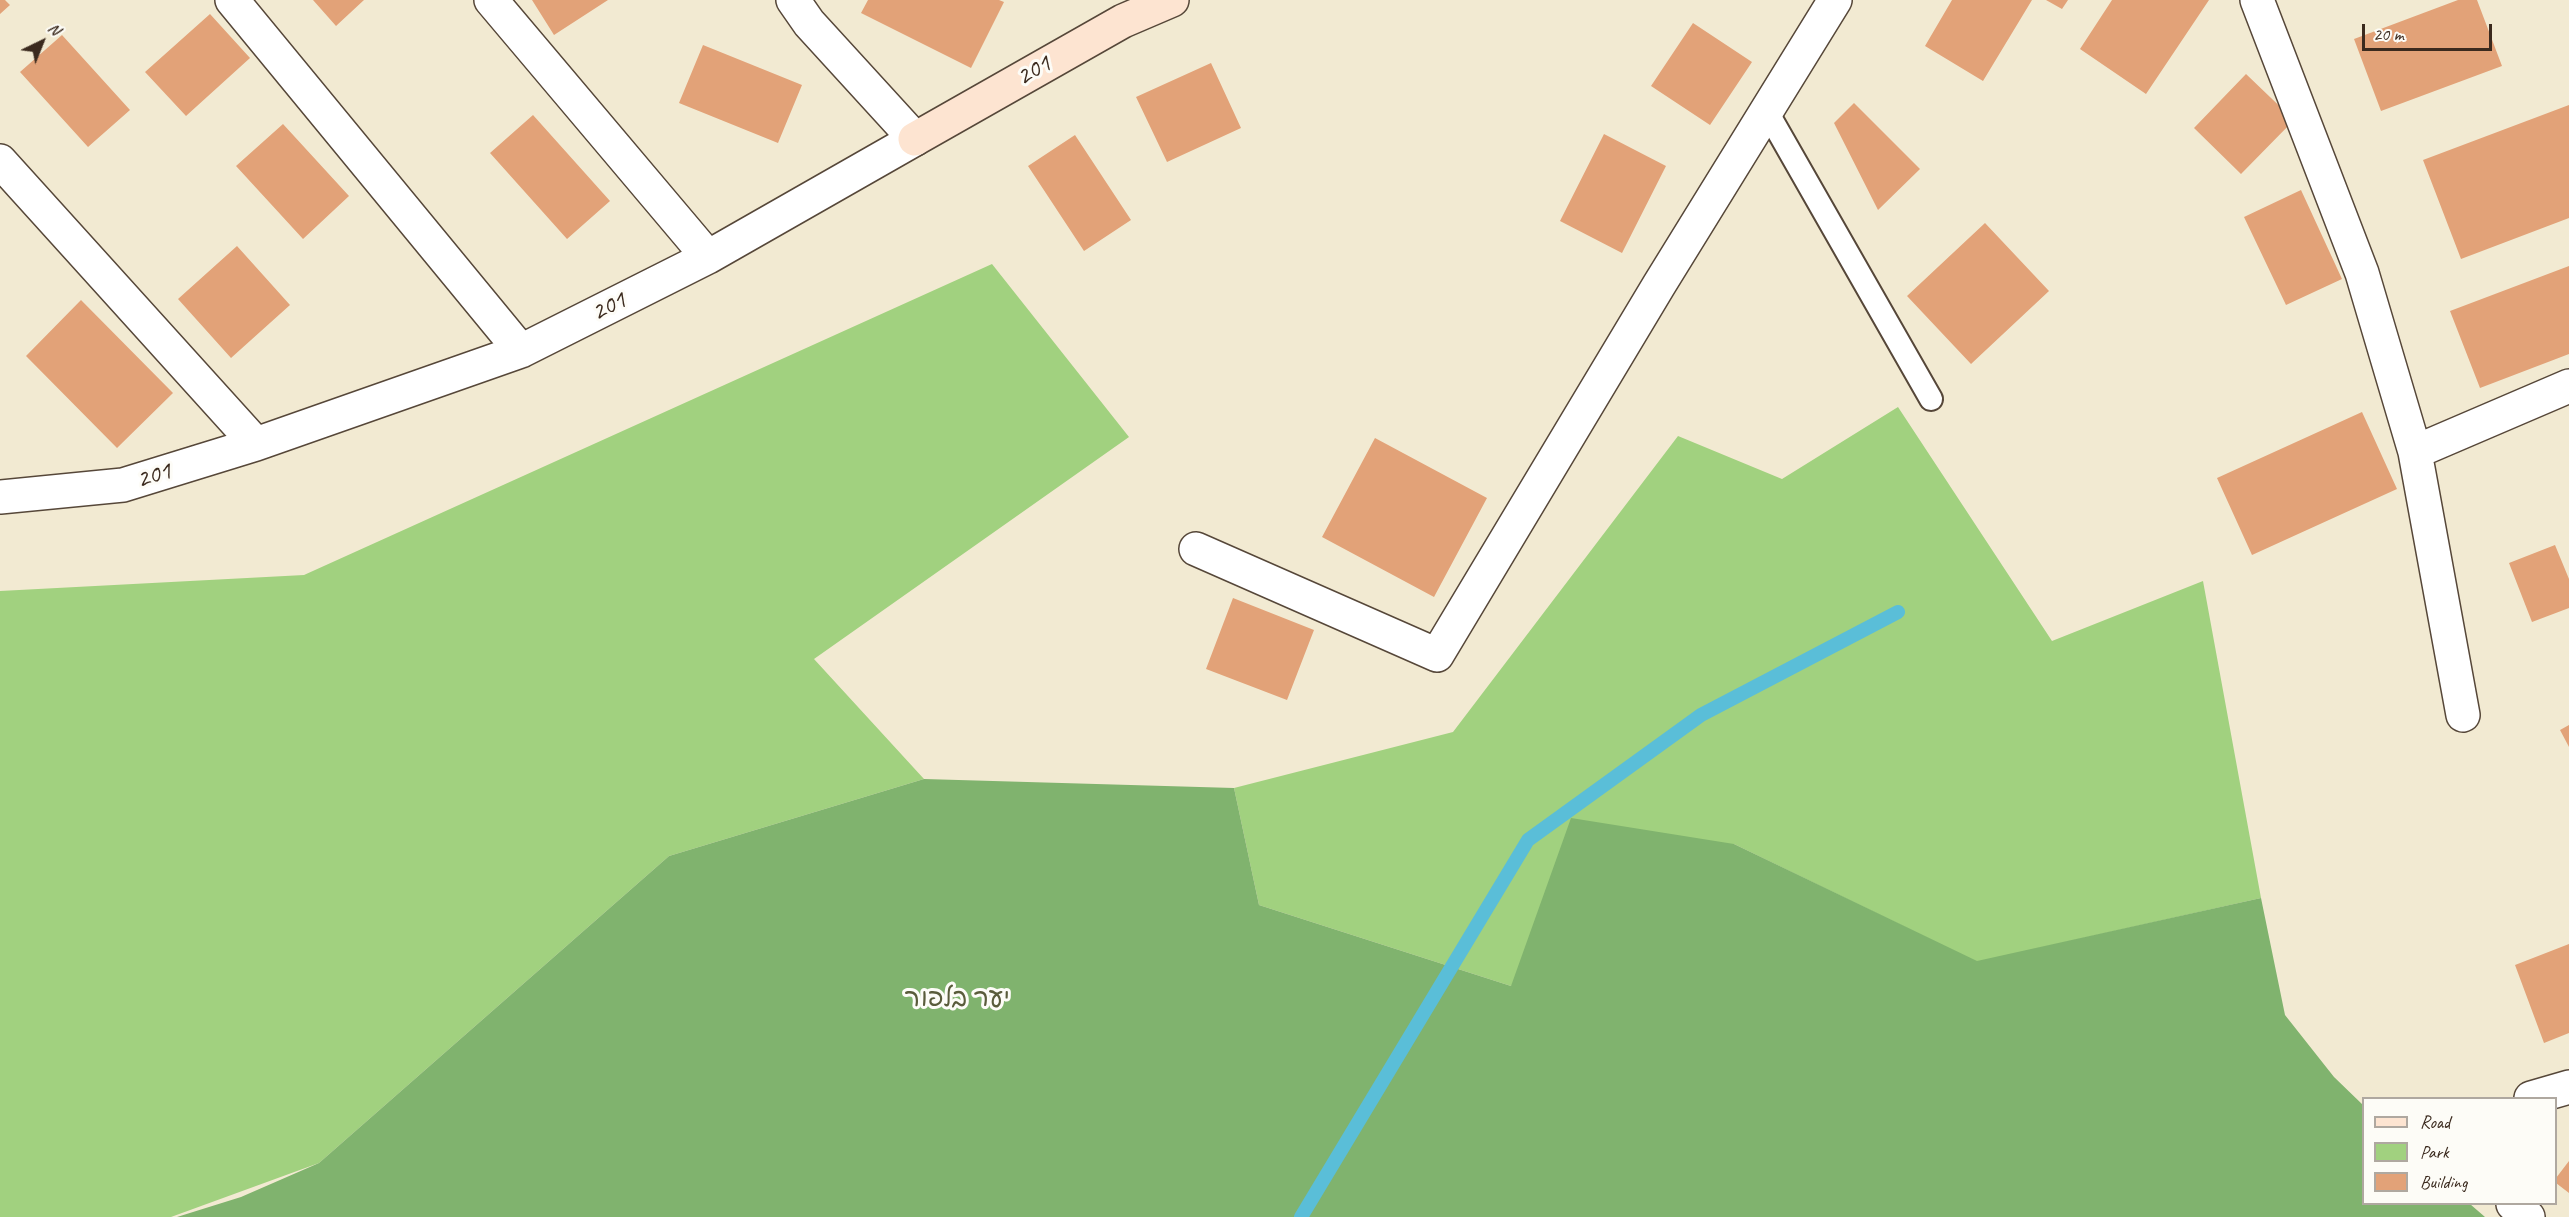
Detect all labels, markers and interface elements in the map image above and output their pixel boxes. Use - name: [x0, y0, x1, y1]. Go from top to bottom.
- north arrow: [12, 12, 72, 72]
- scale bar: [2365, 12, 2496, 50]
- text: N: [44, 18, 65, 40]
- text: 20 m: [2373, 23, 2404, 45]
- street label: 201: [1011, 49, 1057, 93]
- street label: 201: [586, 285, 632, 329]
- street label: 201: [133, 456, 175, 496]
- park label: יער בלפור: [904, 983, 1010, 1015]
- legend: [2362, 1097, 2557, 1205]
- text: Road: [2420, 1111, 2450, 1133]
- text: Park: [2420, 1141, 2449, 1163]
- text: Building: [2420, 1171, 2467, 1193]

